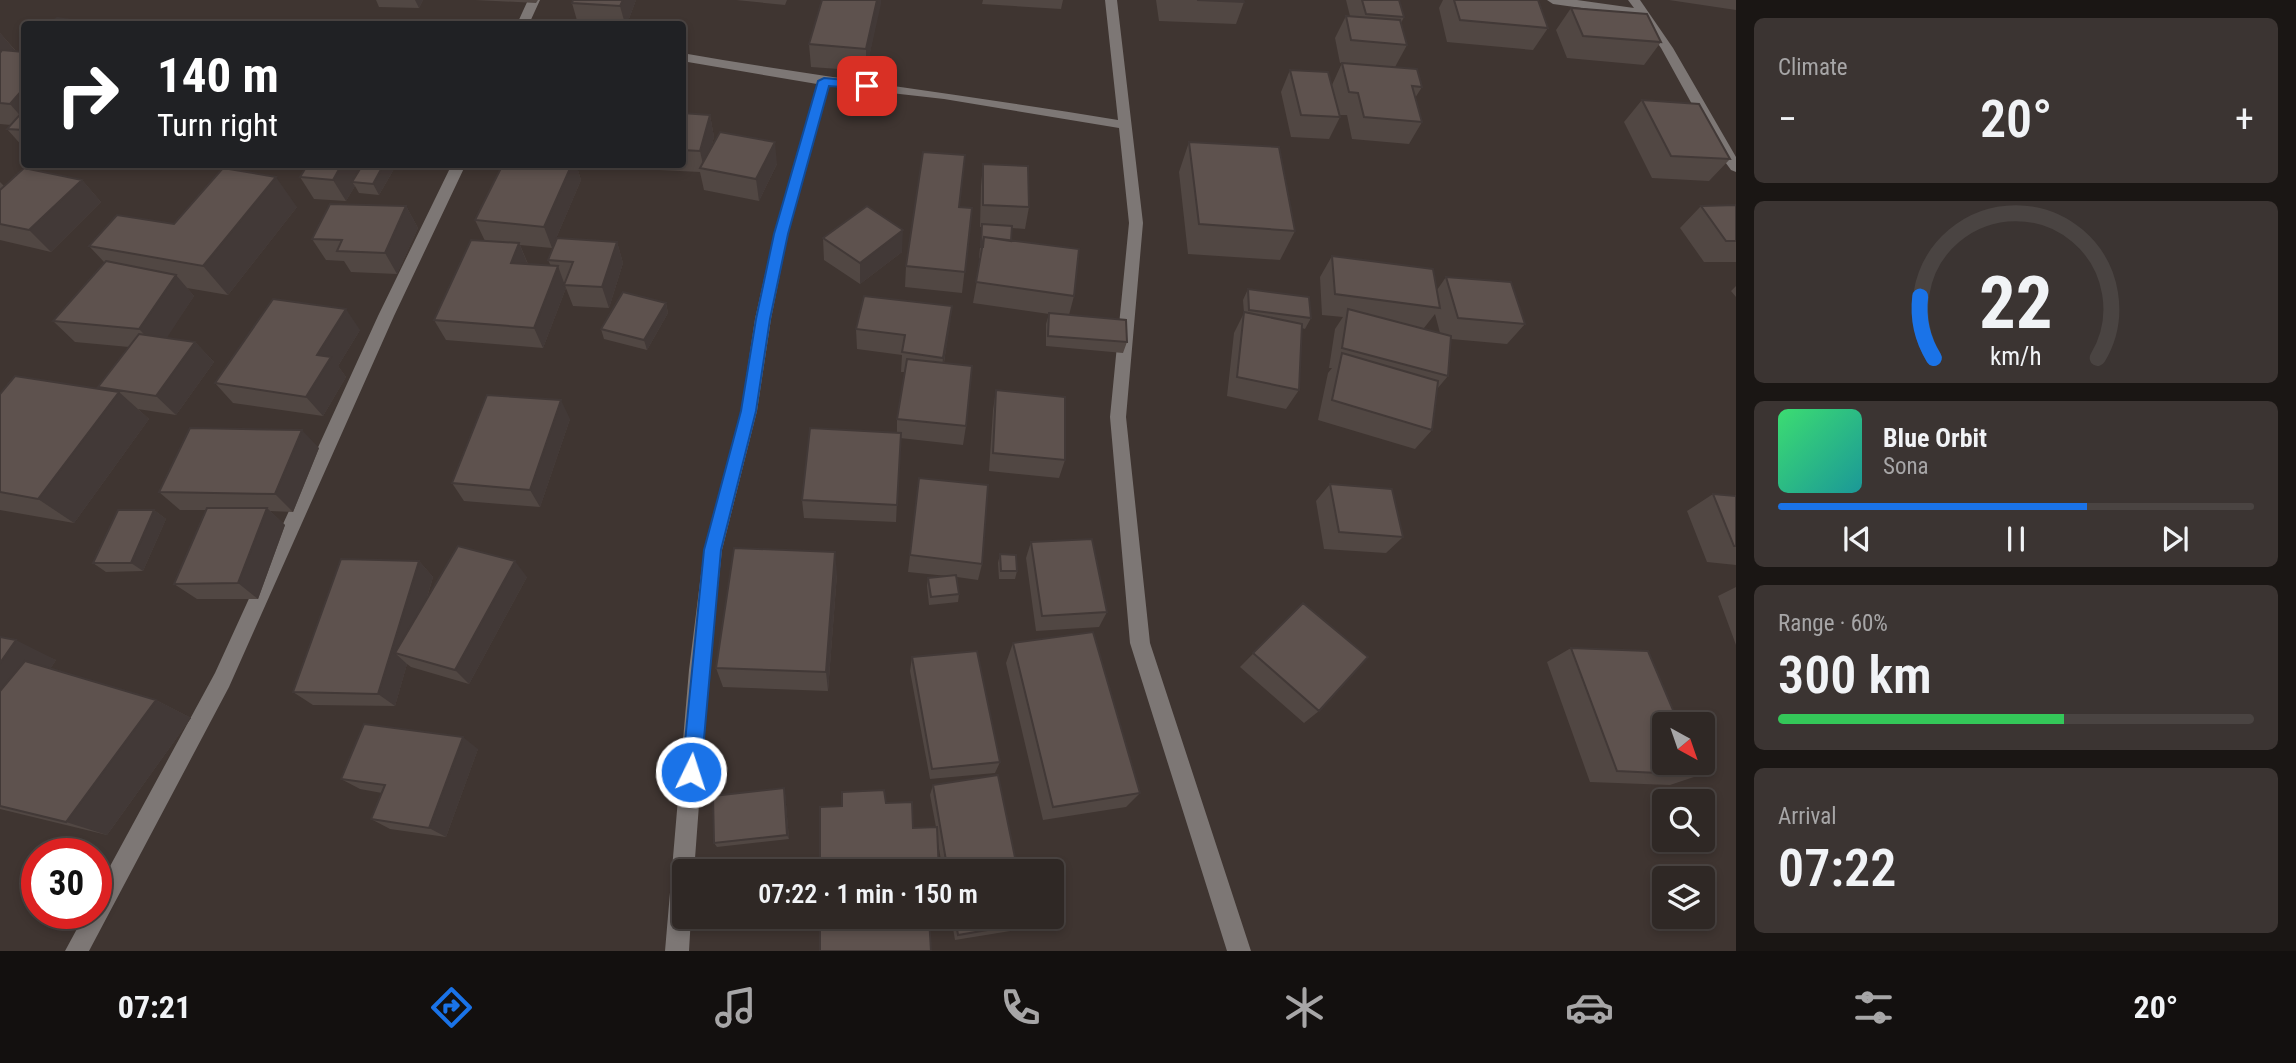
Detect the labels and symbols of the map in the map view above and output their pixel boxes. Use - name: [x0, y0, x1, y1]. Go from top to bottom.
- pin: [837, 56, 897, 116]
- north arrow: [1652, 712, 1715, 775]
- position arrow: [654, 735, 728, 809]
- speed limit sign: 30: [21, 838, 112, 929]

